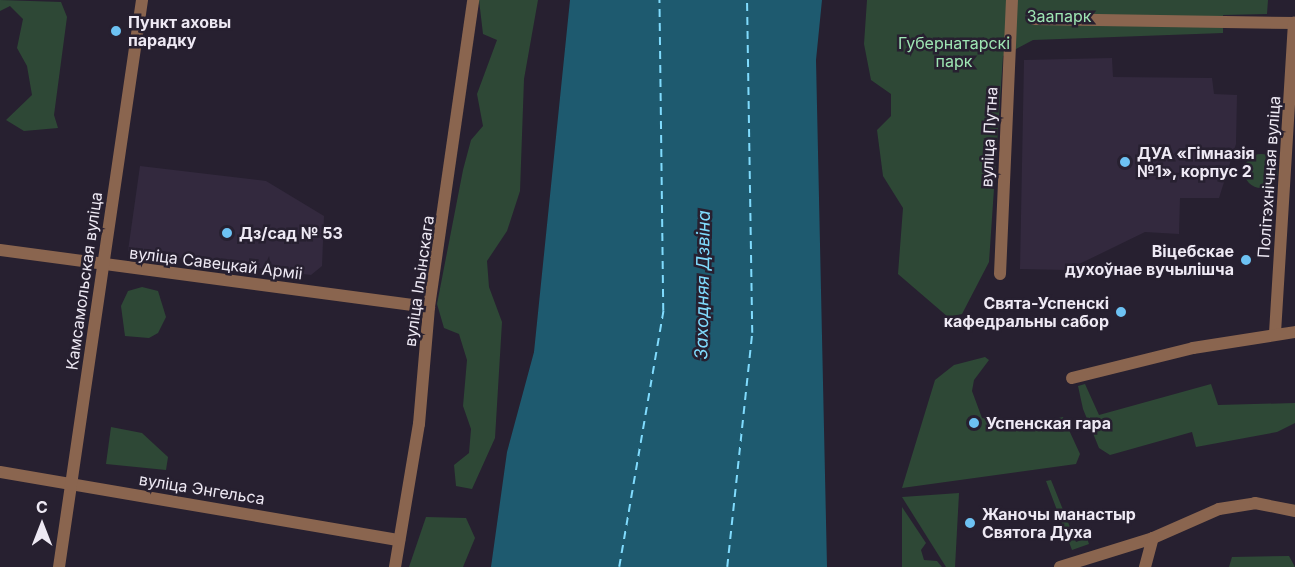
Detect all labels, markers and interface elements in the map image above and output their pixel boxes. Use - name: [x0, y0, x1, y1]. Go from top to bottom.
- park label: Заапарк: [1027, 6, 1091, 26]
- place label: Пункт аховы парадку: [128, 12, 231, 50]
- marker: Пункт аховы парадку: [109, 24, 123, 38]
- park label: Губернатарскі парк: [898, 33, 1010, 71]
- street label: вуліца Путна: [977, 86, 1001, 188]
- street label: Політэхнічная вуліца: [1254, 95, 1284, 259]
- place label: ДУА «Гімназія №1», корпус 2: [1137, 143, 1255, 181]
- marker: ДУА «Гімназія №1», корпус 2: [1118, 155, 1132, 169]
- street label: Камсамольская вуліца: [62, 191, 106, 371]
- water label: Заходняя Дзвіна: [691, 210, 715, 360]
- street label: вуліца Ільінскага: [400, 214, 438, 348]
- place label: Дз/сад № 53: [239, 223, 343, 243]
- marker: Дз/сад № 53: [220, 226, 234, 240]
- place label: Віцебскае духоўнае вучылішча: [1065, 241, 1234, 279]
- street label: вуліца Савецкай Арміі: [128, 243, 304, 283]
- marker: Віцебскае духоўнае вучылішча: [1239, 253, 1253, 267]
- place label: Свята-Успенскі кафедральны сабор: [944, 293, 1109, 331]
- marker: Свята-Успенскі кафедральны сабор: [1114, 305, 1128, 319]
- place label: Успенская гара: [986, 413, 1111, 433]
- marker: Успенская гара: [967, 416, 981, 430]
- street label: вуліца Энгельса: [138, 470, 266, 508]
- north arrow: [12, 495, 72, 555]
- text: С: [36, 497, 48, 517]
- place label: Жаночы манастыр Святога Духа: [982, 504, 1136, 542]
- marker: Жаночы манастыр Святога Духа: [963, 516, 977, 530]

